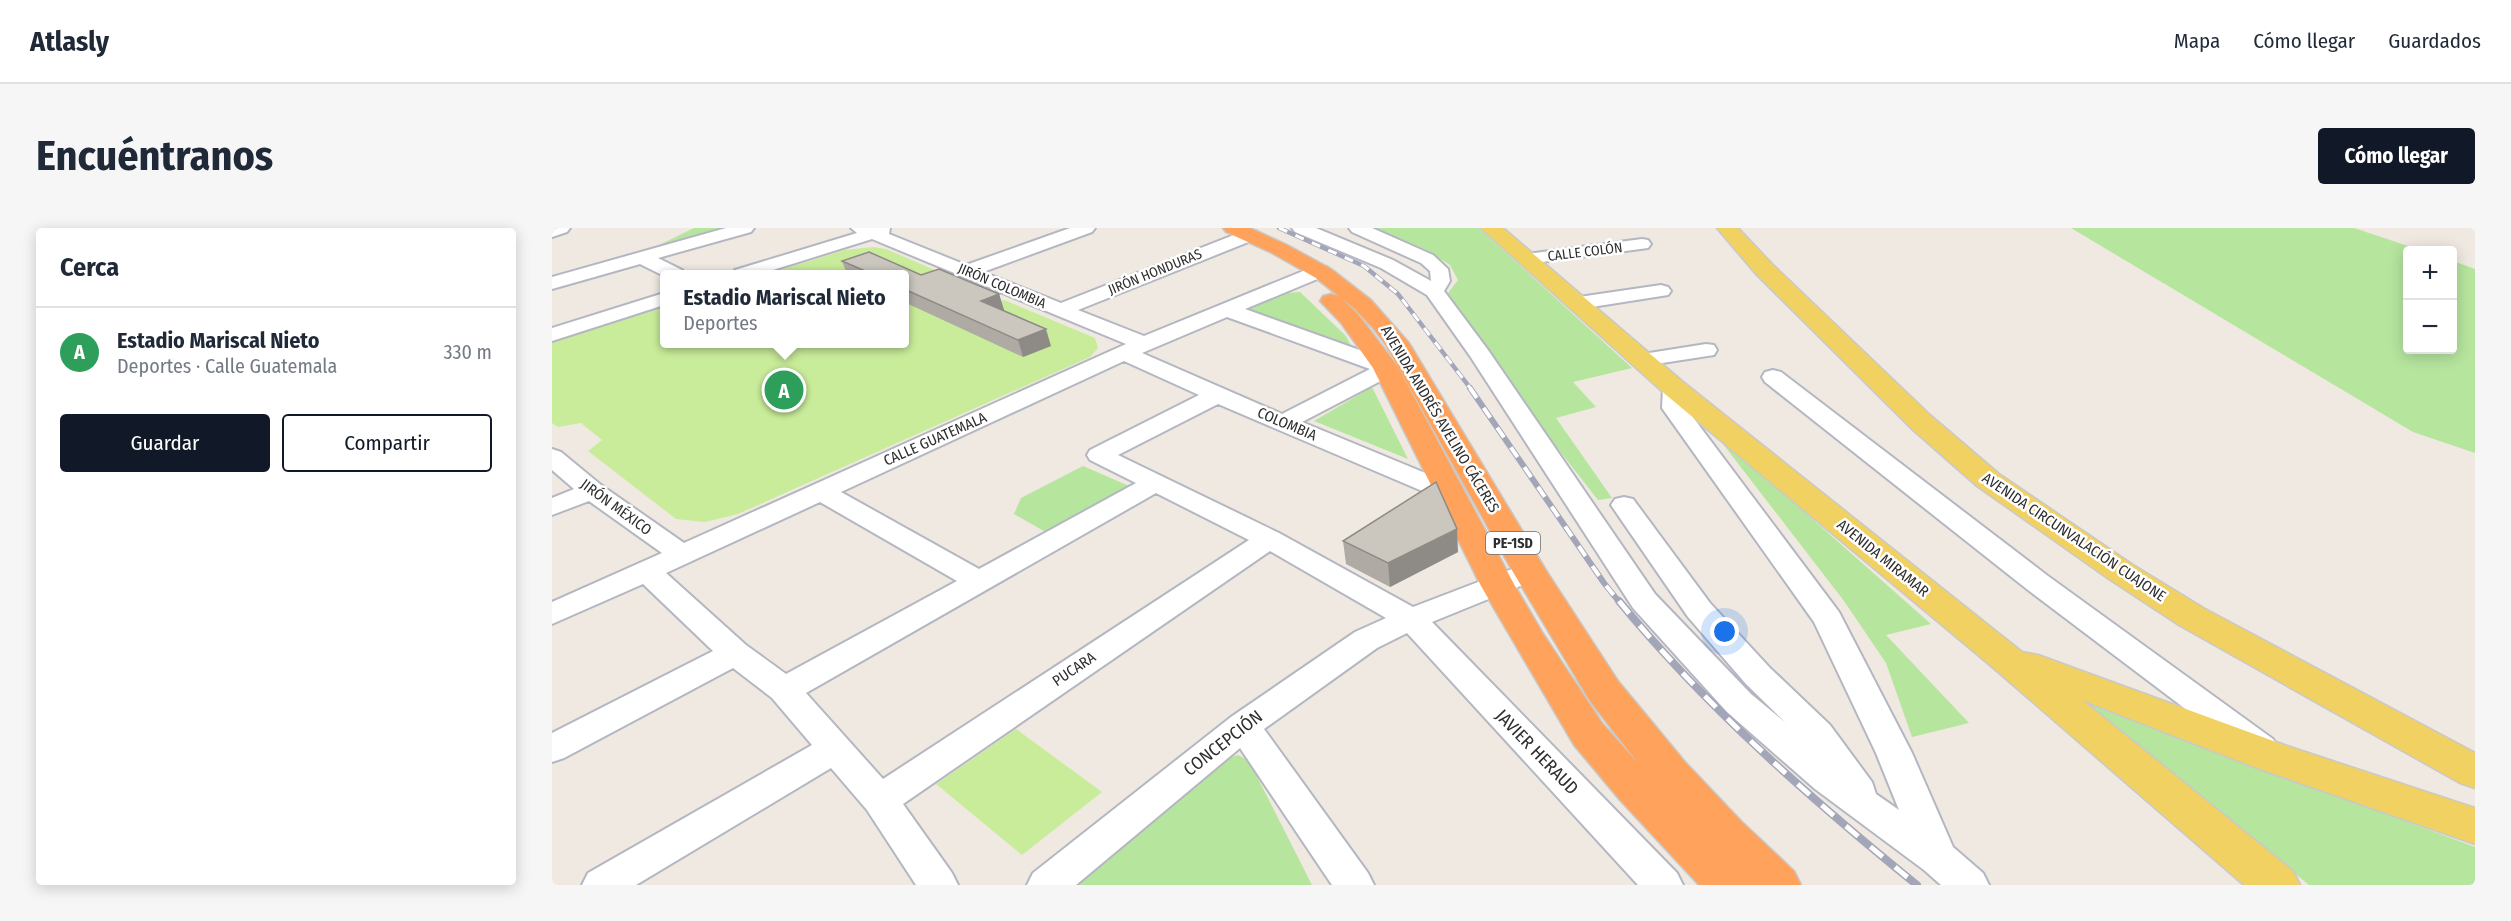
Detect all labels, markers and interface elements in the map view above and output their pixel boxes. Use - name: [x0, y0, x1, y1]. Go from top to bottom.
- text: Atlasly: [30, 25, 109, 58]
- text: Mapa: [2174, 28, 2220, 54]
- text: Cómo llegar: [2253, 28, 2355, 54]
- text: Guardados: [2388, 28, 2481, 54]
- button: Cómo llegar: [2318, 128, 2475, 184]
- text: Encuéntranos: [36, 131, 273, 181]
- street label: CALLE COLÓN: [1547, 238, 1623, 265]
- street label: JIRÓN HONDURAS: [1105, 245, 1204, 299]
- map controls: [2403, 246, 2457, 354]
- button: +: [2403, 246, 2457, 300]
- text: Cerca: [60, 252, 119, 283]
- street label: JIRÓN COLOMBIA: [955, 259, 1050, 312]
- popup: [660, 270, 909, 348]
- text: Estadio Mariscal Nieto: [683, 284, 886, 311]
- button: −: [2403, 300, 2457, 354]
- text: Deportes: [683, 311, 758, 335]
- street label: AVENIDA ANDRÉS AVELINO CÁCERES: [1377, 322, 1503, 516]
- text: Estadio Mariscal Nieto: [117, 327, 319, 354]
- text: A: [74, 340, 85, 364]
- text: 330 m: [443, 340, 492, 364]
- text: Deportes · Calle Guatemala: [117, 354, 337, 378]
- pin: A: [764, 368, 804, 412]
- street label: COLOMBIA: [1255, 403, 1319, 445]
- street label: CALLE GUATEMALA: [881, 408, 989, 470]
- button: Guardar: [60, 414, 270, 472]
- button: Compartir: [282, 414, 492, 472]
- street label: AVENIDA CIRCUNVALACIÓN CUAJONE: [1979, 469, 2169, 605]
- street label: JIRÓN MÉXICO: [577, 475, 655, 539]
- street label: AVENIDA MIRAMAR: [1834, 516, 1932, 600]
- road number: PE-1SD: [1486, 532, 1540, 554]
- your location: [1710, 617, 1739, 646]
- street label: PUCARA: [1049, 648, 1099, 690]
- street label: CONCEPCIÓN: [1179, 705, 1267, 781]
- street label: JAVIER HERAUD: [1491, 705, 1583, 799]

